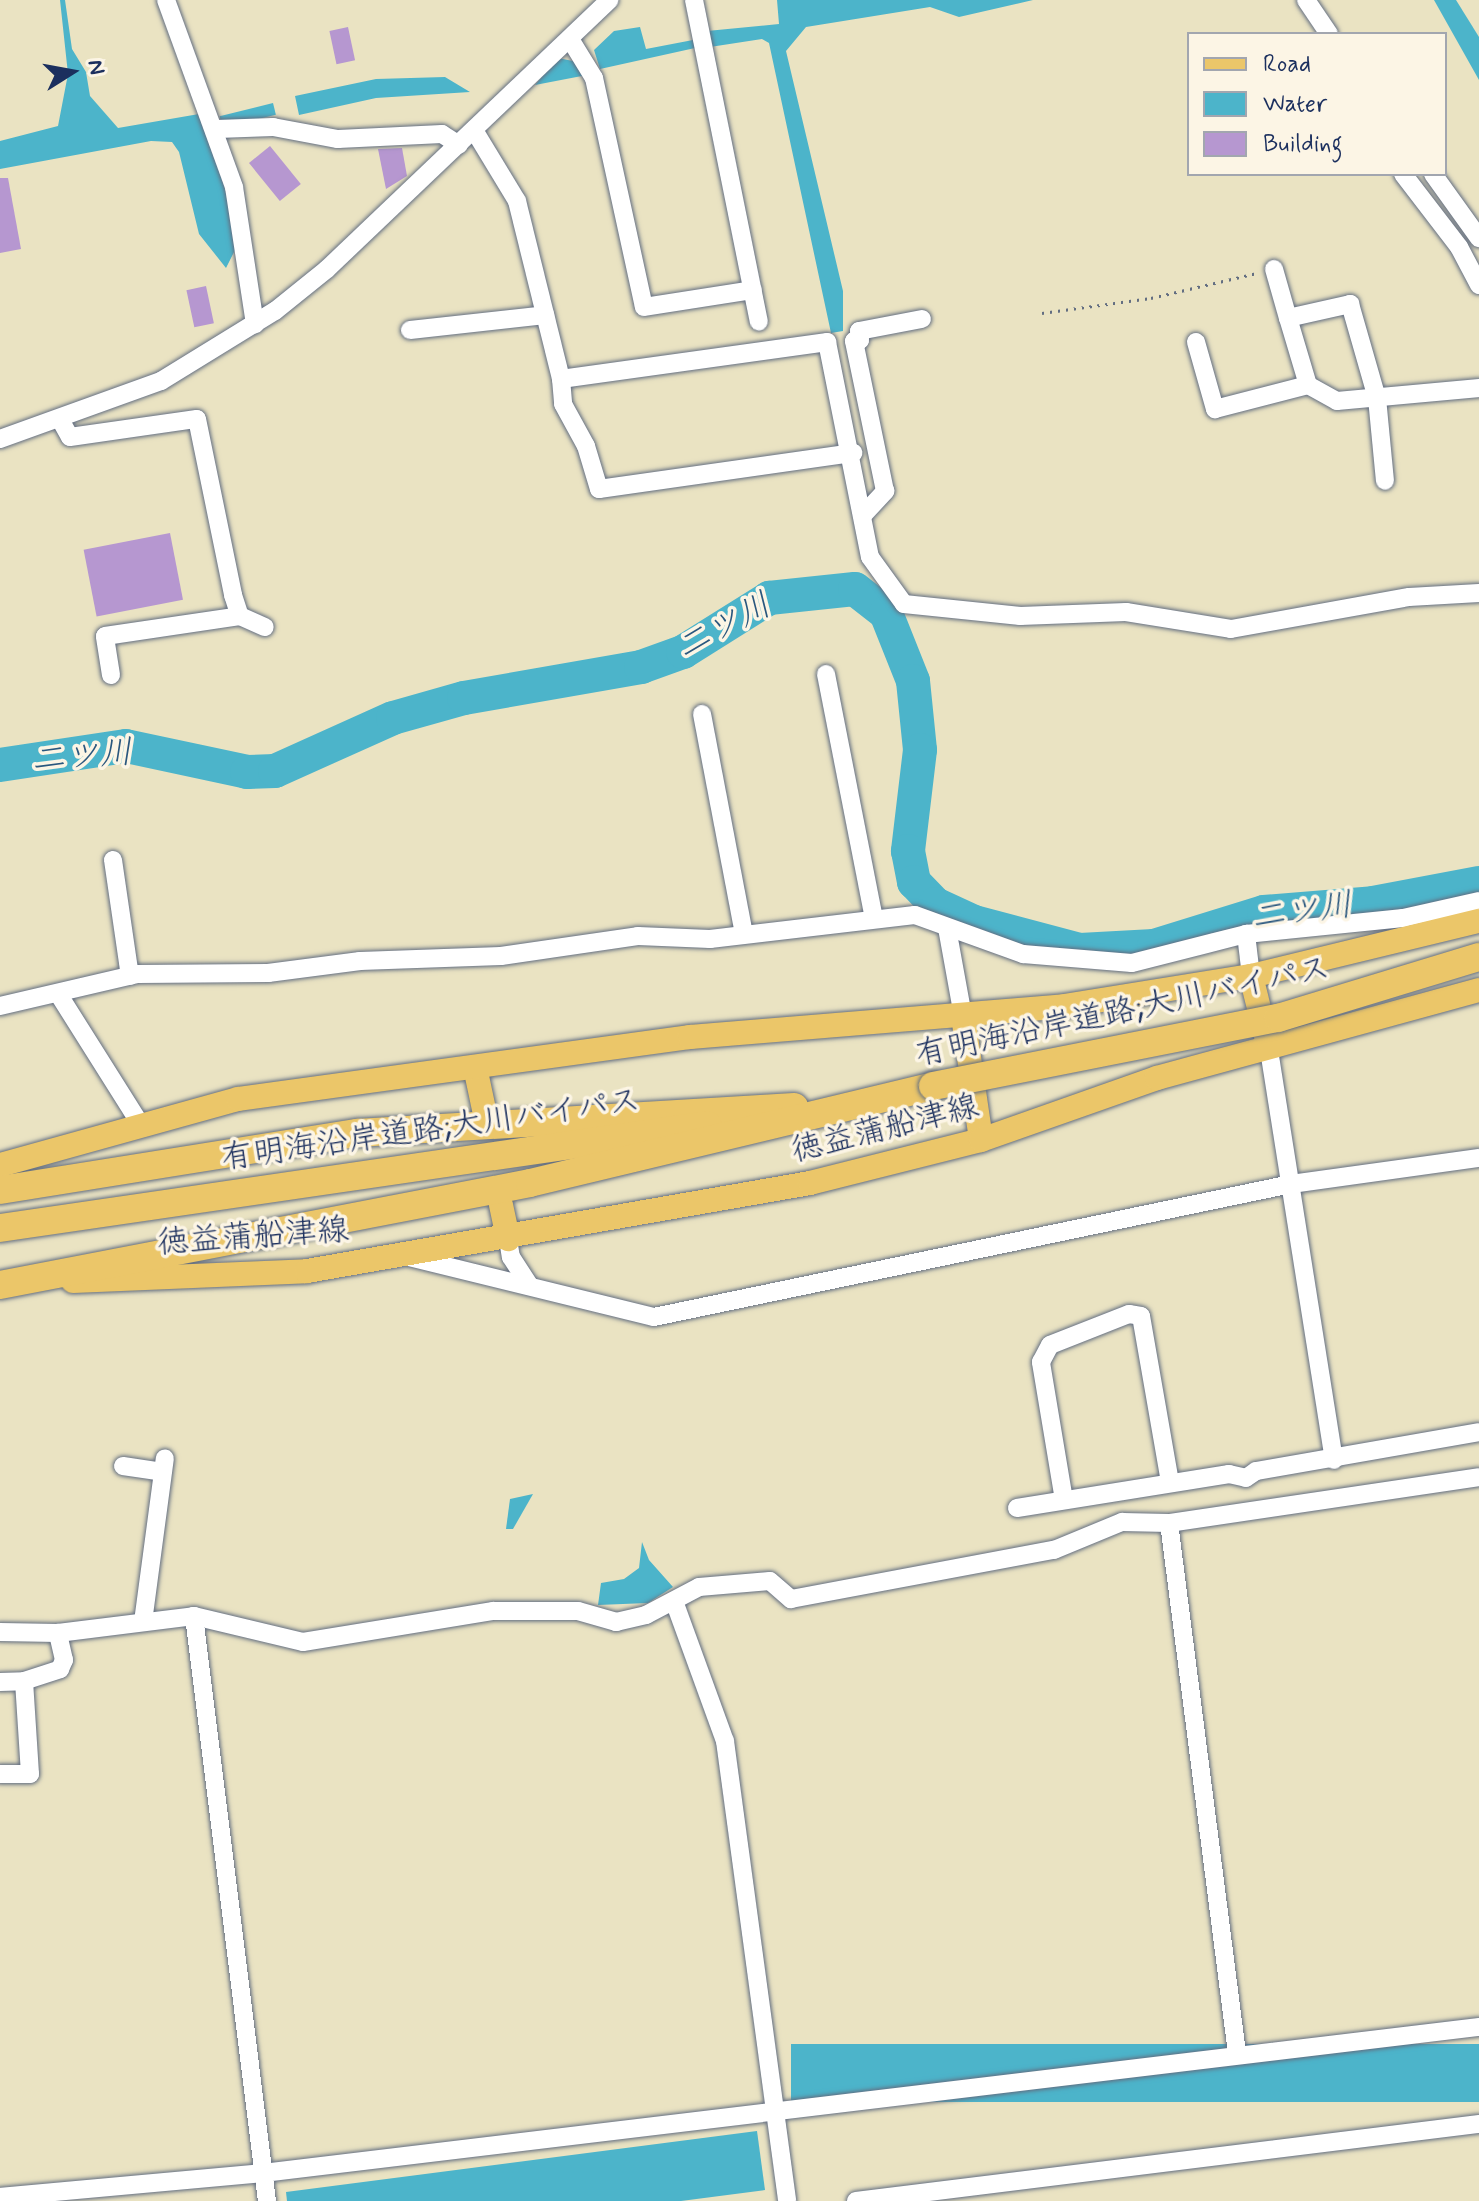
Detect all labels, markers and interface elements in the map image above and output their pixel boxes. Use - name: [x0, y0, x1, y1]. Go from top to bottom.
- north arrow: [32, 32, 112, 112]
- legend: [1187, 32, 1447, 176]
- text: Road: [1263, 49, 1311, 80]
- text: N: [80, 58, 111, 77]
- text: Water: [1263, 89, 1327, 120]
- text: Building: [1263, 129, 1343, 160]
- water label: 二ツ川: [669, 585, 779, 669]
- water label: 二ツ川: [29, 732, 135, 782]
- water label: 二ツ川: [1249, 885, 1355, 939]
- street label: 有明海沿岸道路;大川バイパス: [912, 949, 1334, 1075]
- street label: 有明海沿岸道路;大川バイパス: [219, 1082, 643, 1178]
- street label: 徳益蒲船津線: [787, 1087, 983, 1171]
- street label: 徳益蒲船津線: [156, 1211, 350, 1263]

